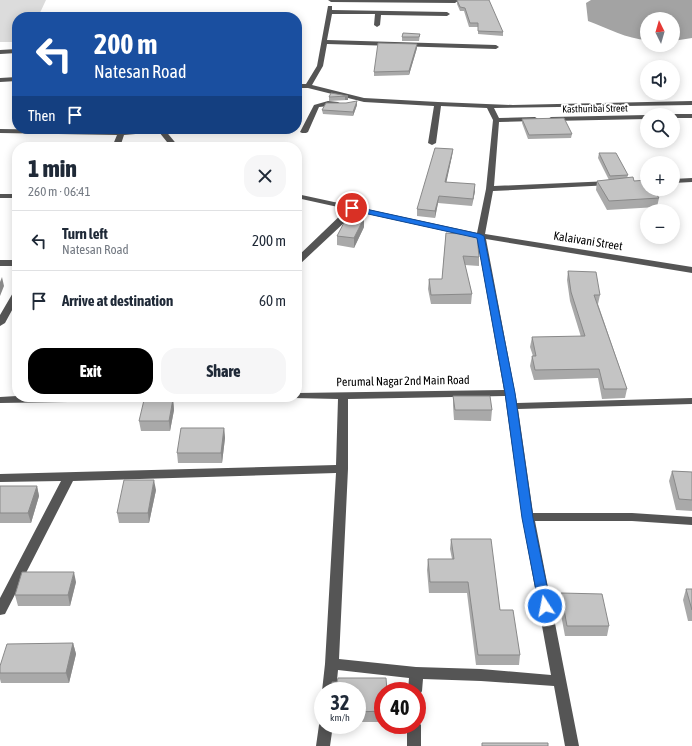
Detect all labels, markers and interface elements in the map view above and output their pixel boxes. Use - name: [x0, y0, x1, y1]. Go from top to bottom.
- north arrow: [640, 12, 680, 52]
- map controls: [640, 12, 680, 244]
- icon: left: [28, 28, 80, 80]
- text: 200 m: [94, 28, 157, 60]
- button: sound: [640, 60, 680, 100]
- text: Natesan Road: [94, 61, 186, 82]
- street label: Kasthuribai Street: [562, 102, 628, 115]
- icon: arrive: [64, 104, 86, 126]
- text: Then: [28, 107, 56, 124]
- button: search: [640, 108, 680, 148]
- text: 1 min: [28, 155, 77, 182]
- button: close: [244, 155, 286, 197]
- button: +: [640, 156, 680, 196]
- text: 260 m · 06:41: [28, 184, 91, 199]
- pin: [335, 191, 369, 225]
- icon: arrive: [341, 197, 363, 219]
- button: −: [640, 204, 680, 244]
- text: Turn left: [62, 225, 108, 242]
- street label: Kalaivani Street: [552, 229, 624, 253]
- icon: left: [28, 230, 50, 252]
- text: 200 m: [252, 232, 286, 249]
- text: Natesan Road: [62, 242, 129, 257]
- icon: arrive: [28, 290, 50, 312]
- text: Arrive at destination: [62, 292, 173, 309]
- text: 60 m: [259, 292, 286, 309]
- button: Exit: [28, 348, 153, 394]
- button: Share: [161, 348, 286, 394]
- street label: Perumal Nagar 2nd Main Road: [336, 373, 470, 389]
- position arrow: [524, 585, 566, 627]
- speed limit sign: 40: [374, 682, 426, 734]
- text: 32: [331, 691, 349, 714]
- text: km/h: [330, 712, 350, 723]

